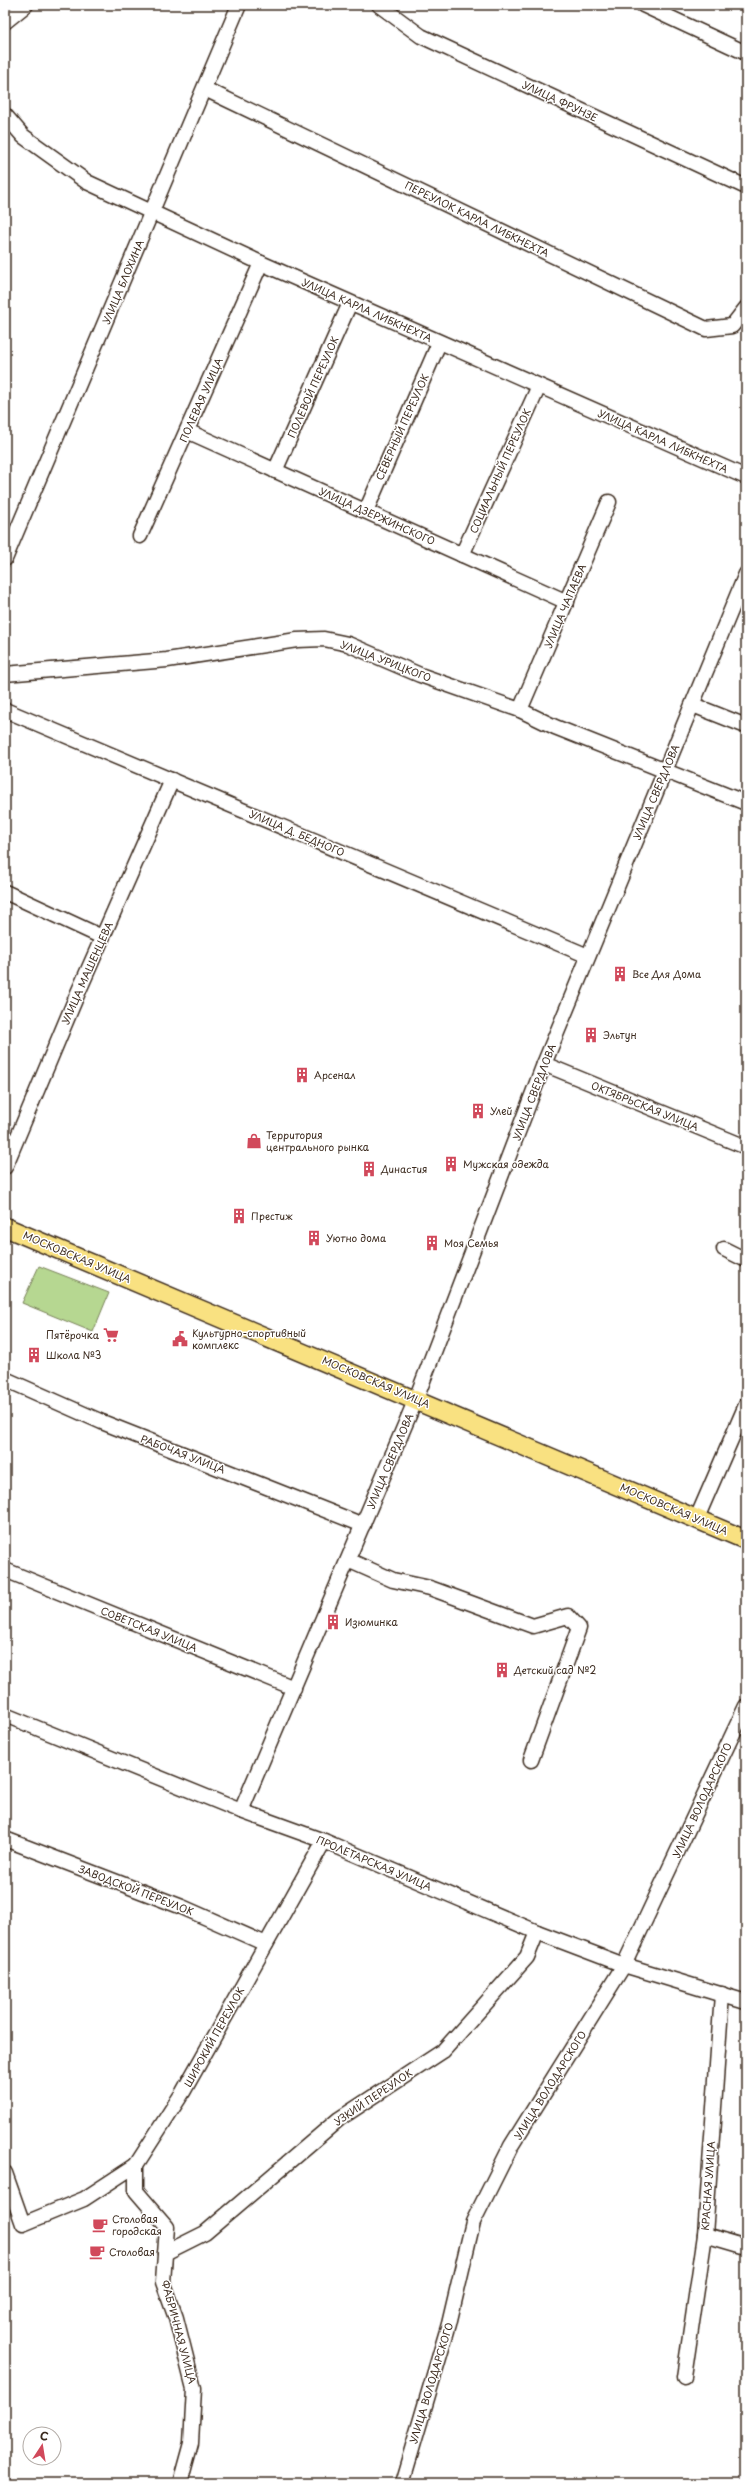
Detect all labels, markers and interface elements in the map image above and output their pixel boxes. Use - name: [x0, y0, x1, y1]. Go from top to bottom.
- street label: УЛИЦА ФРУНЗЕ: [520, 77, 600, 125]
- street label: ПЕРЕУЛОК КАРЛА ЛИБКНЕХТА: [403, 177, 552, 260]
- street label: УЛИЦА БЛОХИНА: [98, 237, 147, 326]
- street label: УЛИЦА КАРЛА ЛИБКНЕХТА: [300, 274, 435, 345]
- street label: ПОЛЕВОЙ ПЕРЕУЛОК: [283, 333, 342, 440]
- street label: ПОЛЕВАЯ УЛИЦА: [175, 355, 226, 444]
- street label: СЕВЕРНЫЙ ПЕРЕУЛОК: [371, 371, 432, 482]
- street label: УЛИЦА КАРЛА ЛИБКНЕХТА: [596, 405, 731, 476]
- street label: СОЦИАЛЬНЫЙ ПЕРЕУЛОК: [465, 406, 534, 536]
- street label: УЛИЦА ДЗЕРЖИНСКОГО: [317, 483, 438, 548]
- street label: УЛИЦА ЧАПАЕВА: [540, 561, 589, 650]
- street label: УЛИЦА УРИЦКОГО: [339, 636, 434, 685]
- street label: УЛИЦА СВЕРДЛОВА: [629, 742, 682, 842]
- street label: УЛИЦА Д. БЕДНОГО: [247, 806, 347, 859]
- street label: УЛИЦА МАШЕНЦЕВА: [57, 919, 116, 1026]
- building icon: Все Для Дома: [611, 965, 629, 983]
- place label: Все Для Дома: [632, 966, 702, 981]
- building icon: Эльтун: [582, 1026, 600, 1044]
- place label: Эльтун: [603, 1027, 637, 1042]
- street label: УЛИЦА СВЕРДЛОВА: [508, 1041, 559, 1142]
- building icon: Арсенал: [293, 1066, 311, 1084]
- place label: Арсенал: [314, 1067, 356, 1082]
- street label: ОКТЯБРЬСКАЯ УЛИЦА: [589, 1077, 702, 1134]
- building icon: Улей: [469, 1102, 487, 1120]
- place label: Улей: [490, 1103, 512, 1118]
- place label: Территория центрального рынка: [266, 1127, 370, 1154]
- shop icon: Территория центрального рынка: [245, 1132, 263, 1150]
- building icon: Мужская одежда: [442, 1155, 460, 1173]
- place label: Мужская одежда: [463, 1156, 550, 1172]
- building icon: Династия: [360, 1160, 378, 1178]
- place label: Династия: [380, 1161, 427, 1176]
- building icon: Престиж: [230, 1207, 248, 1225]
- place label: Престиж: [251, 1208, 293, 1223]
- street label: МОСКОВСКАЯ УЛИЦА: [21, 1227, 134, 1286]
- building icon: Уютно дома: [305, 1229, 323, 1247]
- place label: Уютно дома: [326, 1230, 387, 1245]
- building icon: Моя Семья: [423, 1234, 441, 1252]
- place label: Моя Семья: [444, 1235, 499, 1250]
- place label: Культурно-спортивный комплекс: [192, 1325, 306, 1352]
- supermarket icon: Пятёрочка: [102, 1326, 120, 1344]
- place label: Пятёрочка: [46, 1327, 100, 1342]
- public building icon: Культурно-спортивный комплекс: [171, 1330, 189, 1348]
- building icon: Школа №3: [25, 1346, 43, 1364]
- place label: Школа №3: [46, 1347, 101, 1362]
- street label: МОСКОВСКАЯ УЛИЦА: [320, 1352, 433, 1411]
- street label: УЛИЦА СВЕРДЛОВА: [363, 1411, 416, 1511]
- street label: РАБОЧАЯ УЛИЦА: [139, 1430, 228, 1477]
- street label: МОСКОВСКАЯ УЛИЦА: [618, 1479, 731, 1538]
- street label: СОВЕТСКАЯ УЛИЦА: [99, 1602, 200, 1655]
- building icon: Изюминка: [324, 1613, 342, 1631]
- place label: Изюминка: [345, 1614, 398, 1629]
- building icon: Детский сад №2: [493, 1661, 511, 1679]
- place label: Детский сад №2: [513, 1662, 596, 1677]
- street label: УЛИЦА ВОЛОДАРСКОГО: [668, 1740, 735, 1860]
- street label: ПРОЛЕТАРСКАЯ УЛИЦА: [314, 1831, 434, 1894]
- street label: ЗАВОДСКОЙ ПЕРЕУЛОК: [77, 1861, 196, 1919]
- street label: ШИРОКИЙ ПЕРЕУЛОК: [180, 1983, 248, 2090]
- street label: УЛИЦА ВОЛОДАРСКОГО: [510, 2027, 589, 2142]
- street label: УЗКИЙ ПЕРЕУЛОК: [330, 2064, 415, 2128]
- street label: КРАСНАЯ УЛИЦА: [697, 2140, 718, 2231]
- place label: Столовая городская: [112, 2211, 162, 2238]
- cafe icon: Столовая городская: [91, 2216, 109, 2234]
- cafe icon: Столовая: [88, 2243, 106, 2261]
- place label: Столовая: [109, 2244, 155, 2259]
- street label: ФАБРИЧНАЯ УЛИЦА: [158, 2279, 201, 2386]
- street label: УЛИЦА ВОЛОДАРСКОГО: [405, 2320, 456, 2445]
- north arrow: [22, 2426, 62, 2466]
- text: С: [38, 2427, 50, 2445]

